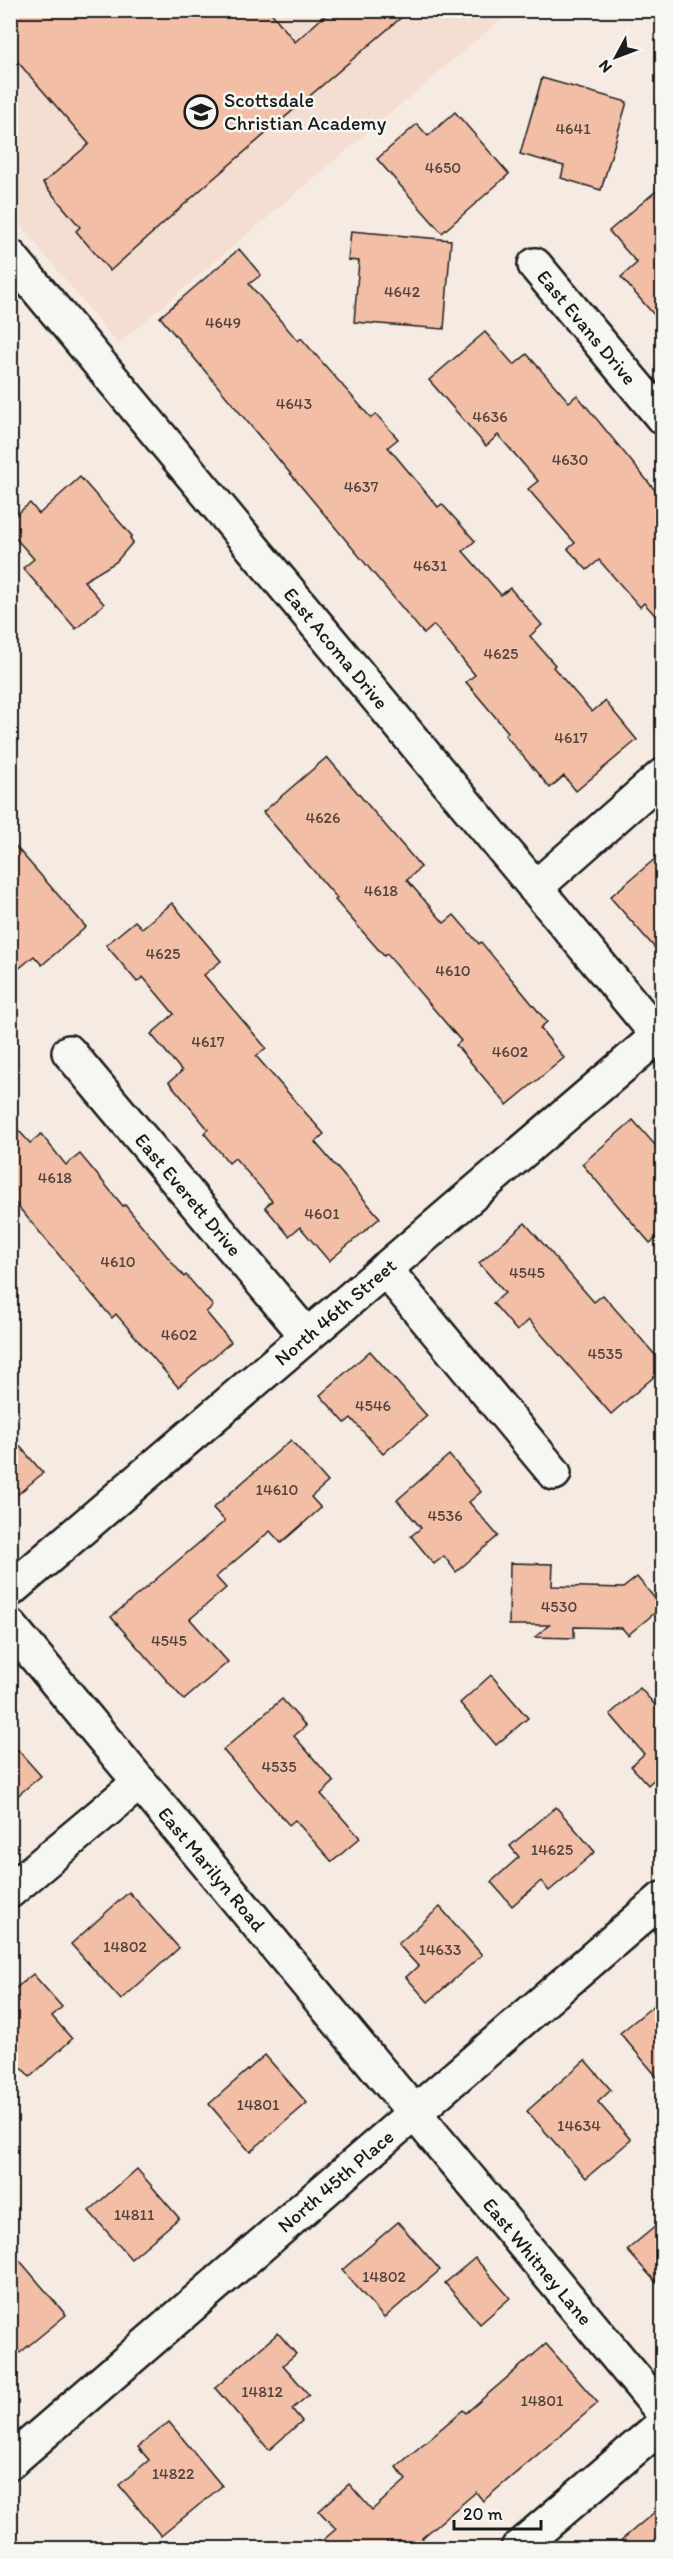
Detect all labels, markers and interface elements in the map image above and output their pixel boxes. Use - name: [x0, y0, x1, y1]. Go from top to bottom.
- north arrow: [586, 27, 646, 87]
- text: N: [594, 56, 616, 77]
- place label: Scottsdale Christian Academy: [224, 88, 387, 135]
- school or university icon: Scottsdale Christian Academy: [183, 94, 219, 130]
- house number: 4641: [555, 119, 591, 138]
- house number: 4650: [425, 158, 461, 177]
- street label: East Evans Drive: [532, 265, 642, 390]
- house number: 4642: [384, 282, 421, 301]
- house number: 4649: [205, 313, 241, 332]
- house number: 4643: [276, 394, 312, 413]
- house number: 4636: [472, 407, 508, 426]
- house number: 4630: [552, 450, 588, 469]
- house number: 4637: [344, 477, 378, 496]
- house number: 4631: [413, 556, 448, 575]
- street label: East Acoma Drive: [279, 582, 394, 714]
- house number: 4625: [484, 644, 518, 663]
- house number: 4617: [554, 728, 588, 747]
- house number: 4626: [306, 808, 340, 827]
- house number: 4618: [364, 881, 398, 900]
- house number: 4625: [146, 944, 180, 963]
- house number: 4610: [435, 961, 471, 980]
- house number: 4617: [191, 1032, 225, 1051]
- house number: 4602: [492, 1042, 529, 1061]
- street label: East Everett Drive: [130, 1128, 247, 1261]
- house number: 4618: [38, 1168, 72, 1187]
- house number: 4601: [304, 1204, 340, 1223]
- house number: 4610: [100, 1252, 136, 1271]
- street label: North 46th Street: [270, 1253, 401, 1371]
- house number: 4545: [509, 1263, 545, 1282]
- house number: 4602: [161, 1325, 198, 1344]
- house number: 4535: [587, 1344, 623, 1363]
- house number: 4546: [355, 1396, 391, 1415]
- house number: 14610: [256, 1480, 298, 1499]
- house number: 4536: [427, 1506, 463, 1525]
- house number: 4530: [541, 1597, 577, 1616]
- house number: 4545: [151, 1631, 187, 1650]
- house number: 4535: [261, 1757, 297, 1776]
- street label: East Marilyn Road: [153, 1802, 271, 1936]
- house number: 14625: [531, 1840, 573, 1859]
- house number: 14802: [103, 1937, 148, 1956]
- house number: 14633: [419, 1940, 462, 1959]
- house number: 14801: [236, 2095, 280, 2114]
- house number: 14634: [557, 2116, 601, 2135]
- street label: North 45th Place: [273, 2124, 398, 2238]
- street label: East Whitney Lane: [478, 2193, 598, 2330]
- house number: 14811: [114, 2205, 155, 2224]
- house number: 14802: [362, 2267, 407, 2286]
- house number: 14812: [241, 2382, 283, 2401]
- house number: 14801: [520, 2391, 564, 2410]
- house number: 14822: [152, 2464, 195, 2483]
- scale bar: [454, 2493, 541, 2531]
- text: 20 m: [463, 2503, 503, 2525]

